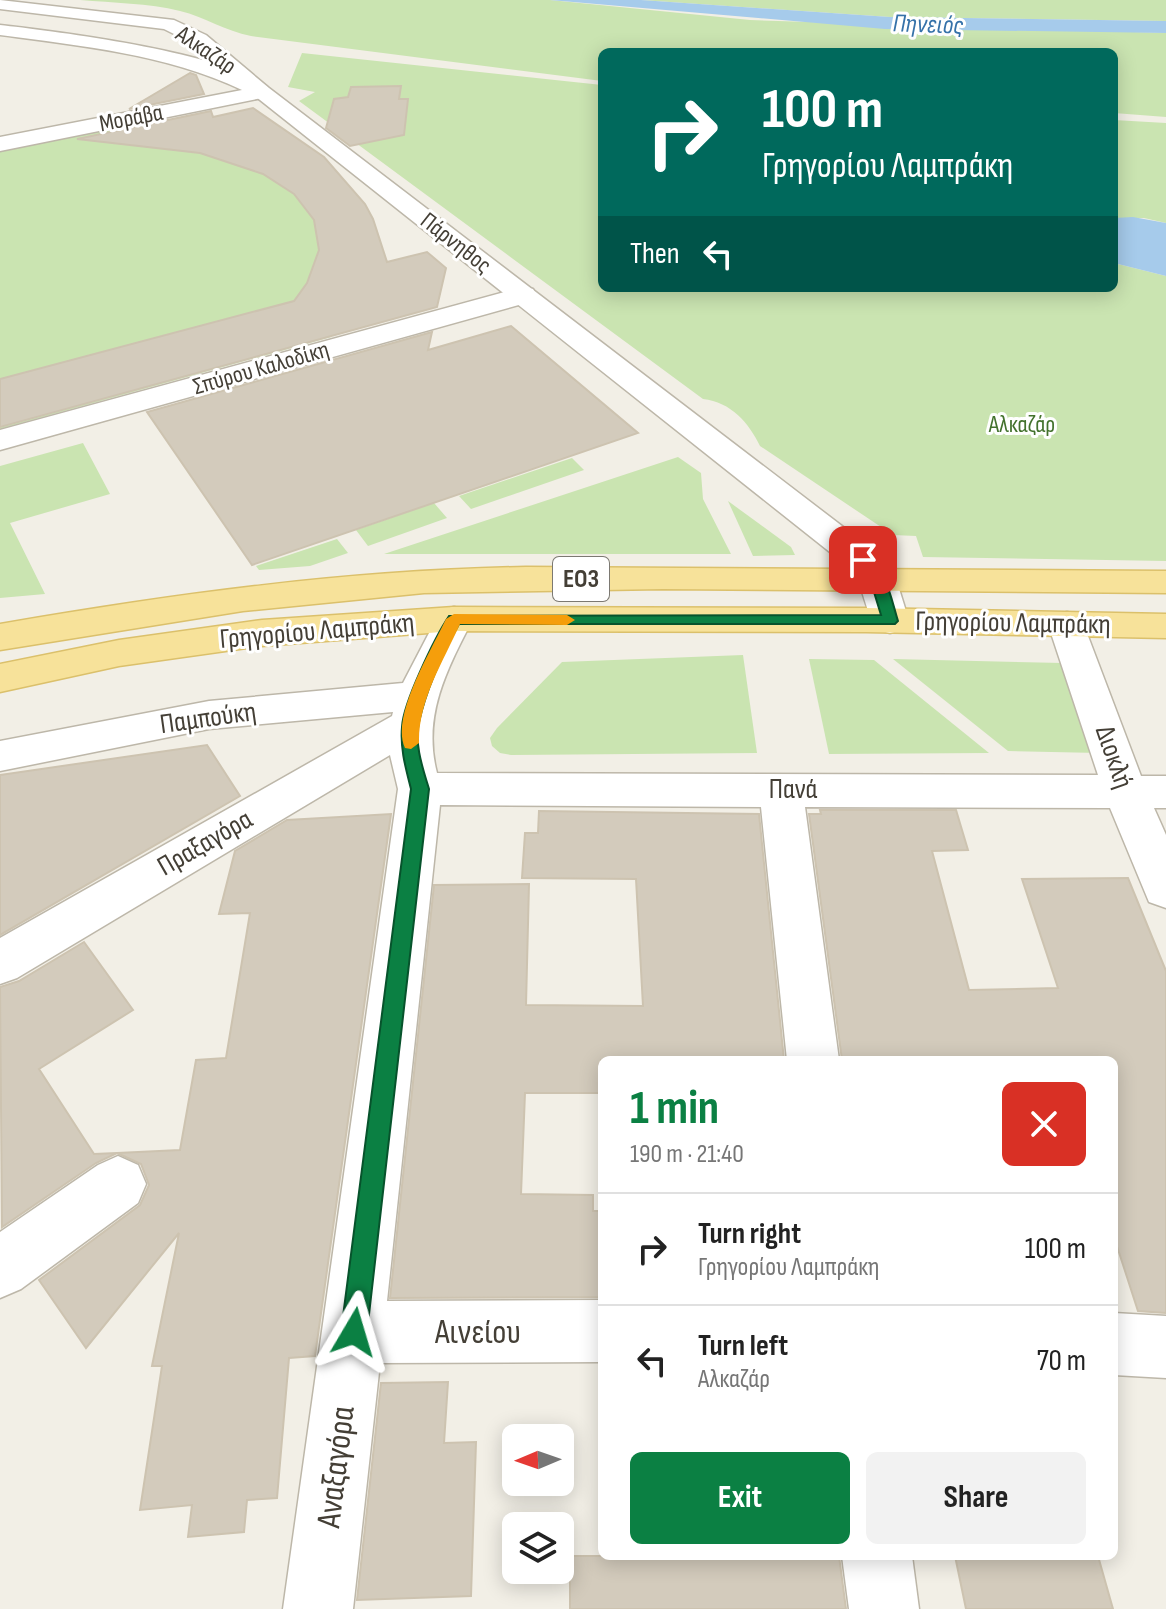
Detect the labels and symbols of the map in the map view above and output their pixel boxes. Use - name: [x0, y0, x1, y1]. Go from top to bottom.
- water label: Πηνειός: [892, 8, 965, 42]
- street label: Αλκαζάρ: [170, 19, 242, 81]
- street label: Μοράβα: [97, 98, 165, 138]
- street label: Πάρνηθος: [415, 206, 497, 280]
- street label: Σπύρου Καλοδίκη: [190, 335, 332, 401]
- park label: Αλκαζάρ: [988, 410, 1055, 439]
- pin: [829, 526, 897, 594]
- road number: ΕΟ3: [553, 557, 609, 601]
- street label: Γρηγορίου Λαμπράκη: [915, 605, 1111, 641]
- street label: Γρηγορίου Λαμπράκη: [218, 606, 416, 656]
- street label: Παμπούκη: [158, 695, 258, 741]
- street label: Διοκλή: [1088, 721, 1140, 793]
- street label: Πανά: [769, 773, 817, 806]
- street label: Πραξαγόρα: [152, 803, 258, 883]
- position arrow: [312, 1290, 396, 1374]
- street label: Αινείου: [434, 1312, 521, 1353]
- street label: Αναξαγόρα: [308, 1403, 364, 1531]
- north arrow: [502, 1424, 574, 1496]

